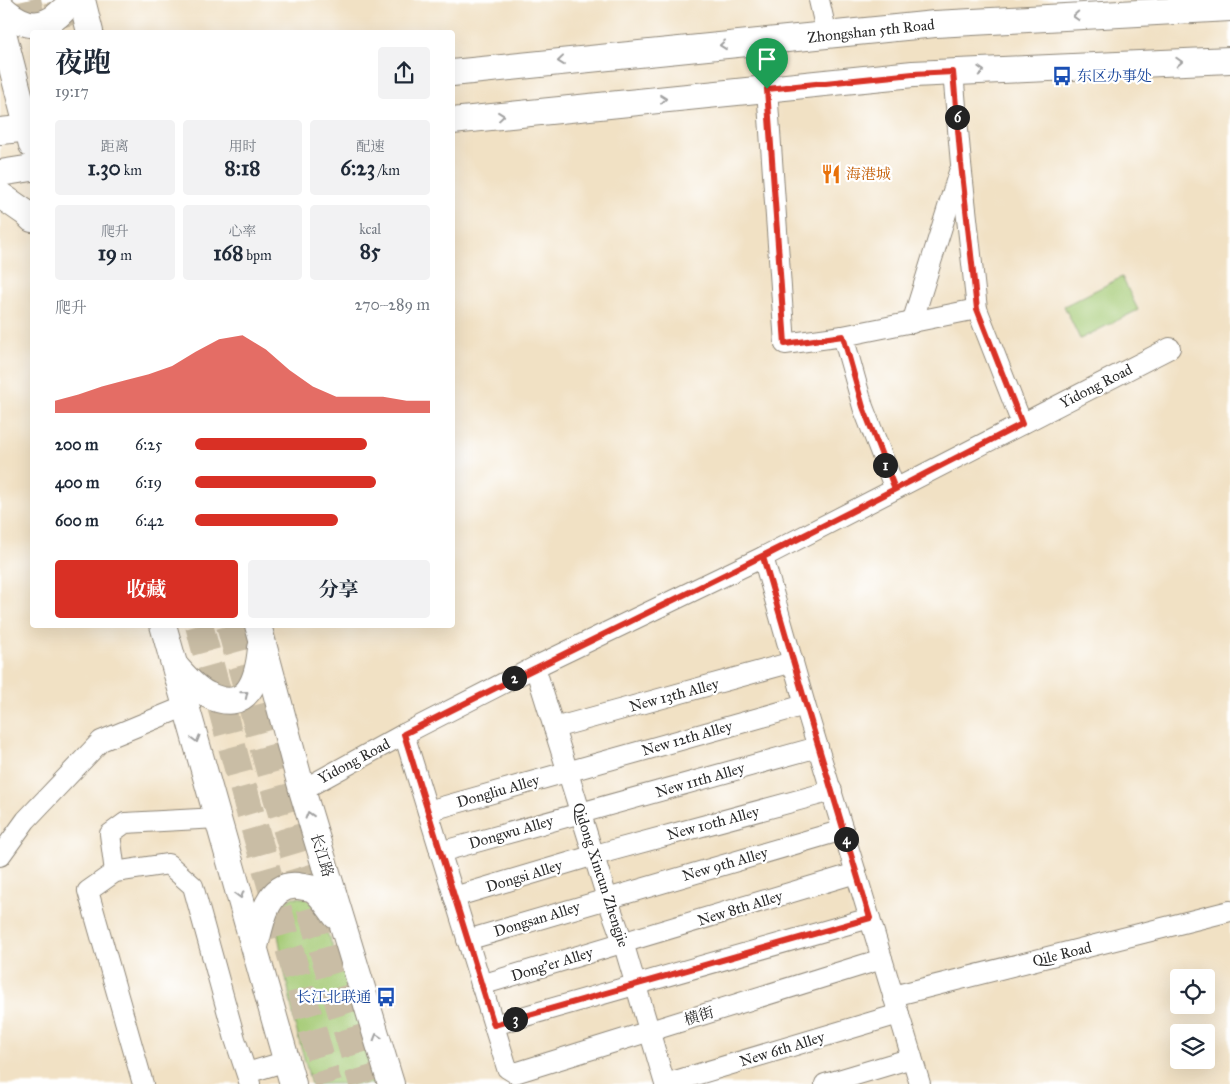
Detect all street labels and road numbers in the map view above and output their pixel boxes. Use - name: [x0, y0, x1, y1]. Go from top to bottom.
- street label: Zhongshan 5th Road: [807, 15, 936, 47]
- street label: Yidong Road: [1057, 360, 1136, 412]
- street label: New 13th Alley: [627, 674, 722, 716]
- street label: New 12th Alley: [640, 716, 735, 760]
- street label: Yidong Road: [315, 734, 394, 788]
- street label: New 11th Alley: [653, 758, 748, 801]
- street label: Dongliu Alley: [455, 770, 542, 811]
- street label: Qidong Xincun Zhengjie: [569, 801, 633, 949]
- street label: New 10th Alley: [665, 802, 762, 844]
- street label: Dongwu Alley: [467, 811, 556, 853]
- street label: 长江路: [307, 831, 337, 879]
- street label: New 9th Alley: [680, 843, 771, 885]
- street label: Dongsi Alley: [484, 856, 565, 896]
- street label: New 8th Alley: [695, 886, 786, 929]
- street label: Dongsan Alley: [492, 897, 583, 941]
- street label: Qile Road: [1031, 938, 1094, 970]
- street label: Dong'er Alley: [509, 943, 596, 985]
- street label: 横街: [682, 1003, 716, 1029]
- street label: New 6th Alley: [737, 1027, 827, 1070]

